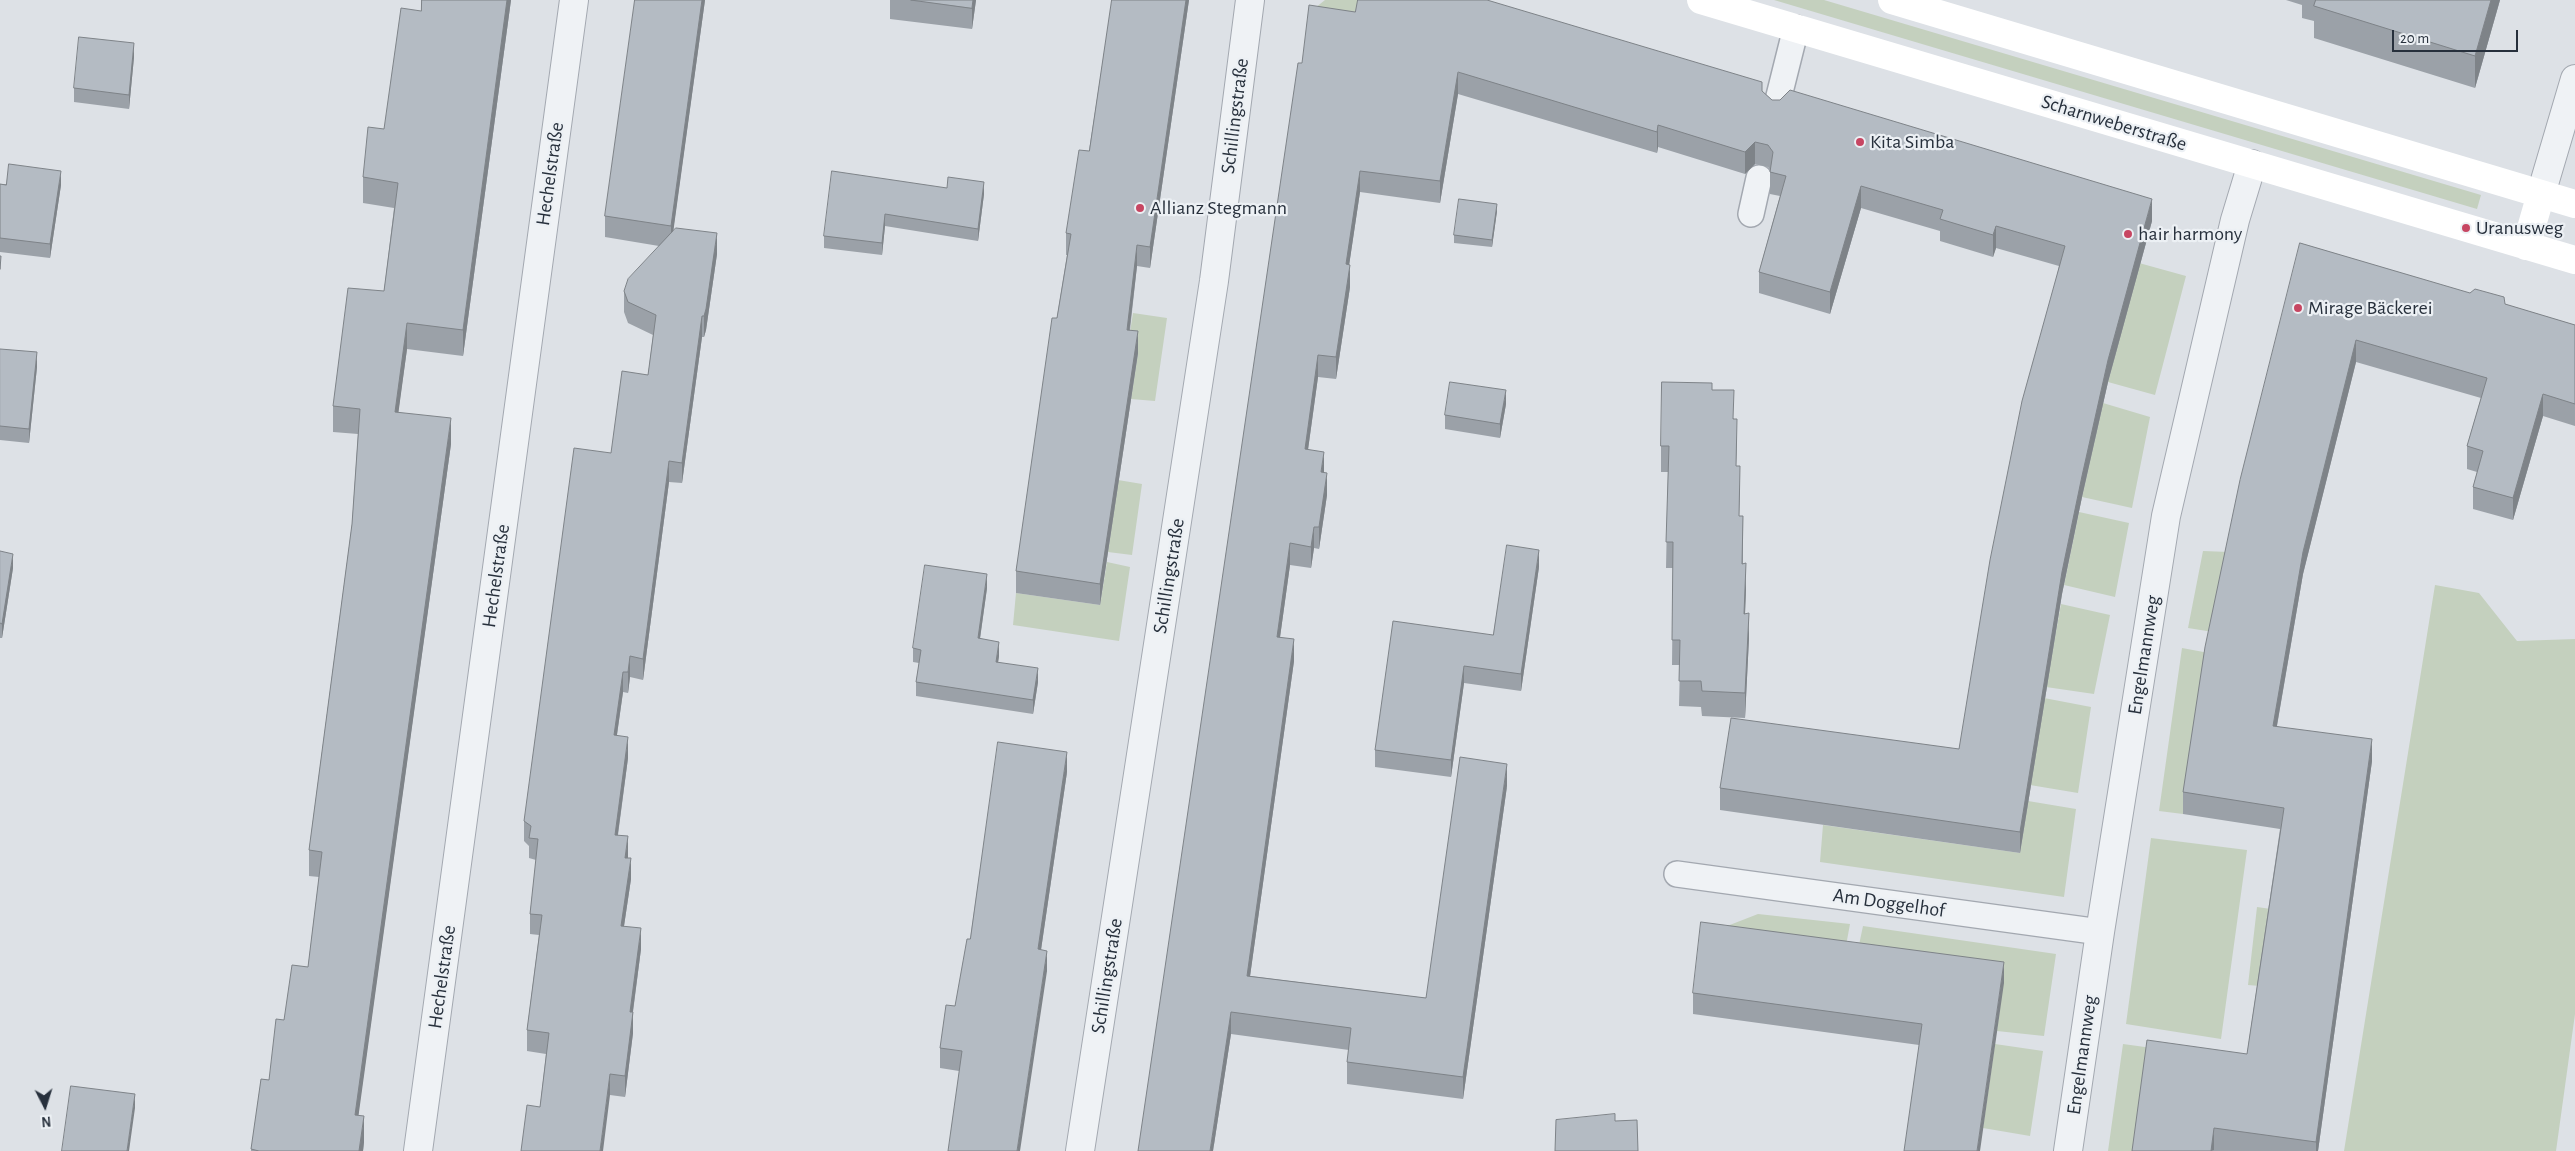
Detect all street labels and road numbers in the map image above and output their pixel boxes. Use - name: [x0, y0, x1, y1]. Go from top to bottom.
- street label: Schillingstraße: [1216, 57, 1254, 175]
- street label: Scharnweberstraße: [2039, 90, 2189, 156]
- street label: Hechelstraße: [531, 121, 569, 227]
- street label: Schillingstraße: [1148, 517, 1190, 635]
- street label: Hechelstraße: [477, 523, 515, 629]
- street label: Engelmannweg: [2123, 594, 2165, 716]
- street label: Am Doggelhof: [1831, 883, 1947, 923]
- street label: Schillingstraße: [1086, 917, 1128, 1035]
- street label: Hechelstraße: [423, 924, 461, 1030]
- street label: Engelmannweg: [2062, 994, 2102, 1116]

